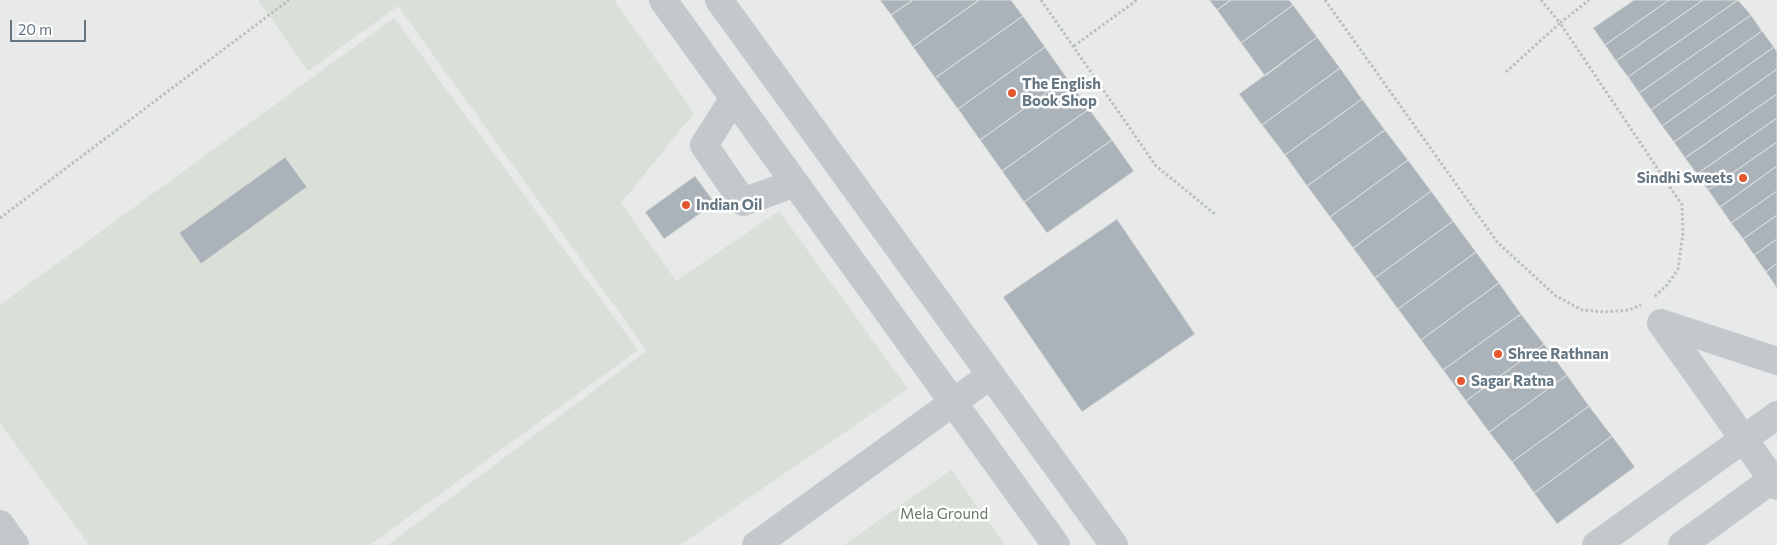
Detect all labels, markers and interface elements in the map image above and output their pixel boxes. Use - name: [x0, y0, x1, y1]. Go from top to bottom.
- scale bar: [12, 10, 89, 42]
- text: 20 m: [18, 20, 52, 38]
- place label: The English Book Shop: [1022, 75, 1101, 110]
- marker: The English Book Shop: [1006, 87, 1018, 99]
- place label: Sindhi Sweets: [1637, 169, 1733, 187]
- marker: Sindhi Sweets: [1737, 172, 1749, 184]
- place label: Indian Oil: [696, 196, 762, 214]
- marker: Indian Oil: [680, 199, 692, 211]
- place label: Shree Rathnan: [1508, 345, 1609, 363]
- marker: Shree Rathnan: [1492, 348, 1504, 360]
- place label: Sagar Ratna: [1471, 372, 1554, 390]
- marker: Sagar Ratna: [1455, 375, 1467, 387]
- park label: Mela Ground: [900, 505, 988, 523]

